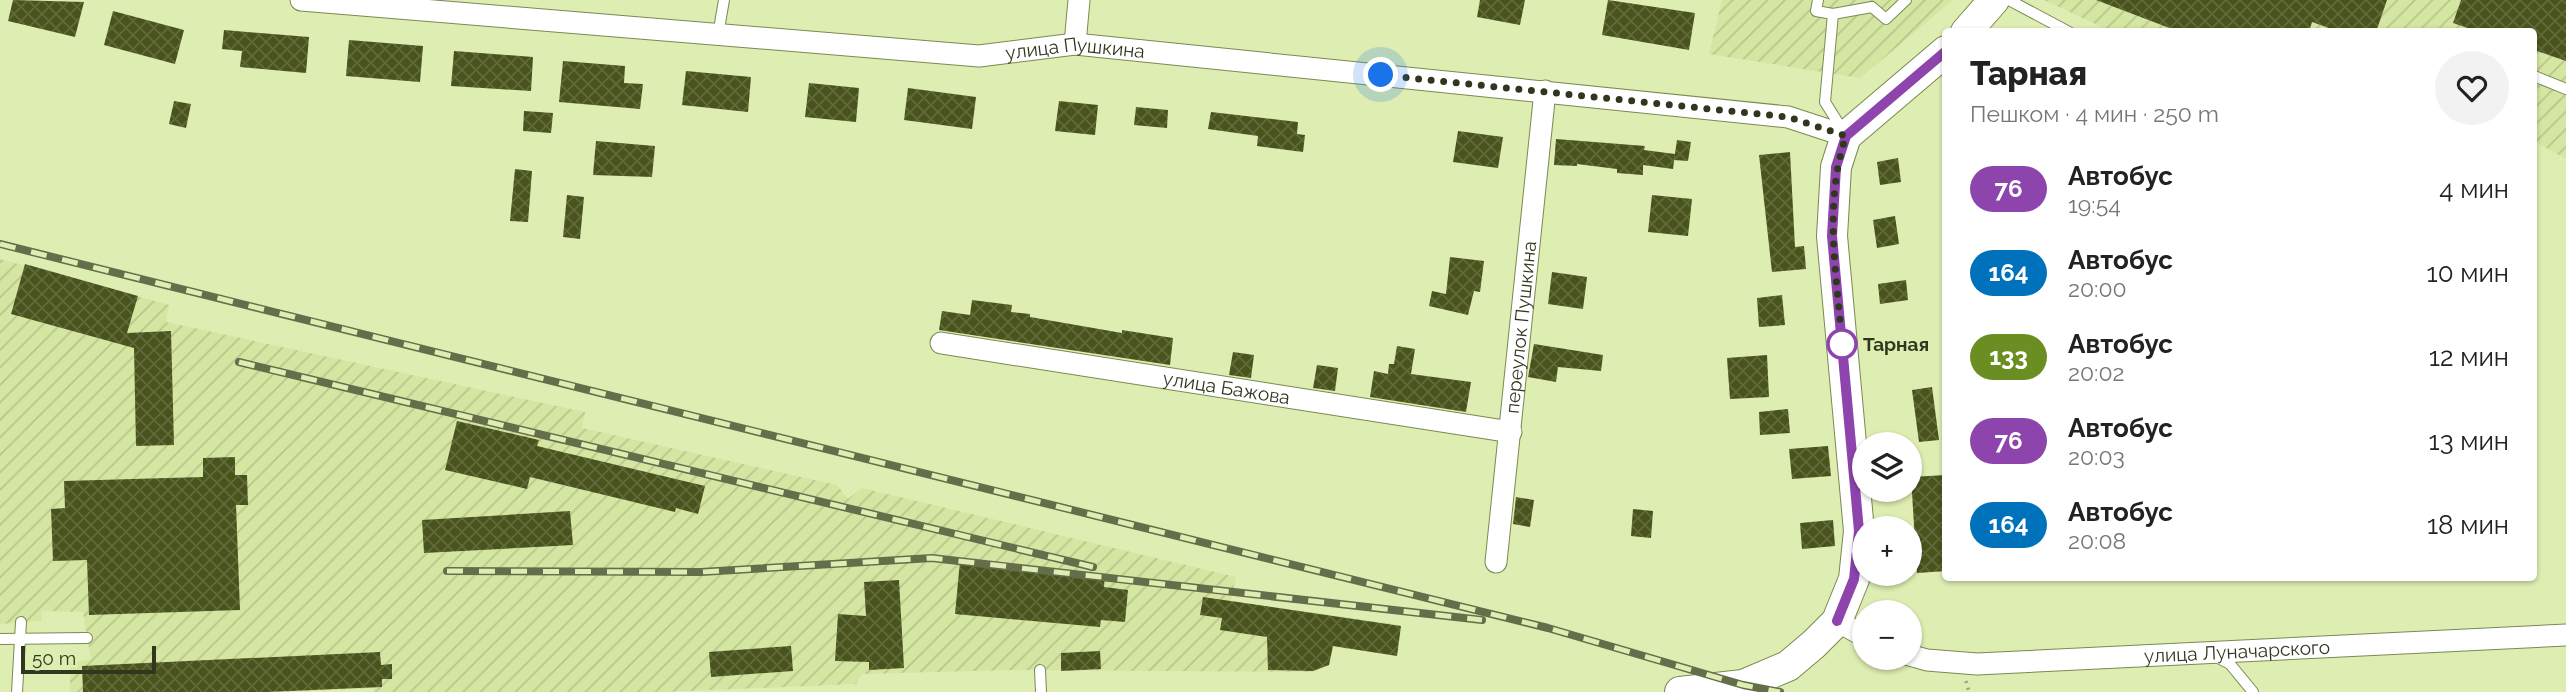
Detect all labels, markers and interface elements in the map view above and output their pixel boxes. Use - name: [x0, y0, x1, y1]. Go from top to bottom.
- street label: улица Пушкина: [1004, 33, 1146, 64]
- button: heart: [2435, 51, 2509, 125]
- text: Тарная: [1970, 54, 2087, 93]
- your location: [1363, 57, 1398, 92]
- text: Пешком · 4 мин · 250 m: [1970, 100, 2219, 127]
- text: Автобус: [2068, 161, 2173, 191]
- text: 76: [1994, 174, 2023, 203]
- text: 4 мин: [2439, 174, 2509, 204]
- text: 19:54: [2068, 191, 2121, 218]
- street label: переулок Пушкина: [1501, 240, 1540, 415]
- text: Автобус: [2068, 245, 2173, 275]
- text: 164: [1988, 258, 2029, 287]
- text: 10 мин: [2427, 258, 2509, 288]
- text: 20:00: [2068, 275, 2127, 302]
- marker: Тарная: [1827, 329, 1857, 359]
- text: Автобус: [2068, 329, 2173, 359]
- place label: Тарная: [1863, 333, 1929, 355]
- text: 133: [1989, 342, 2028, 371]
- text: 12 мин: [2429, 342, 2509, 372]
- text: 20:02: [2068, 359, 2124, 386]
- street label: улица Бажова: [1161, 367, 1292, 408]
- text: Автобус: [2068, 413, 2173, 443]
- text: 76: [1994, 426, 2023, 455]
- text: 13 мин: [2429, 426, 2509, 456]
- map controls: [1852, 432, 1922, 670]
- button: layers: [1852, 432, 1922, 502]
- text: 20:03: [2068, 443, 2125, 470]
- text: Автобус: [2068, 497, 2173, 527]
- text: 164: [1988, 510, 2029, 539]
- text: 18 мин: [2427, 510, 2509, 540]
- button: +: [1852, 516, 1922, 586]
- text: 20:08: [2068, 527, 2126, 554]
- button: −: [1852, 600, 1922, 670]
- street label: улица Луначарского: [2143, 636, 2330, 667]
- scale bar: [21, 643, 156, 675]
- text: 50 m: [32, 647, 76, 669]

